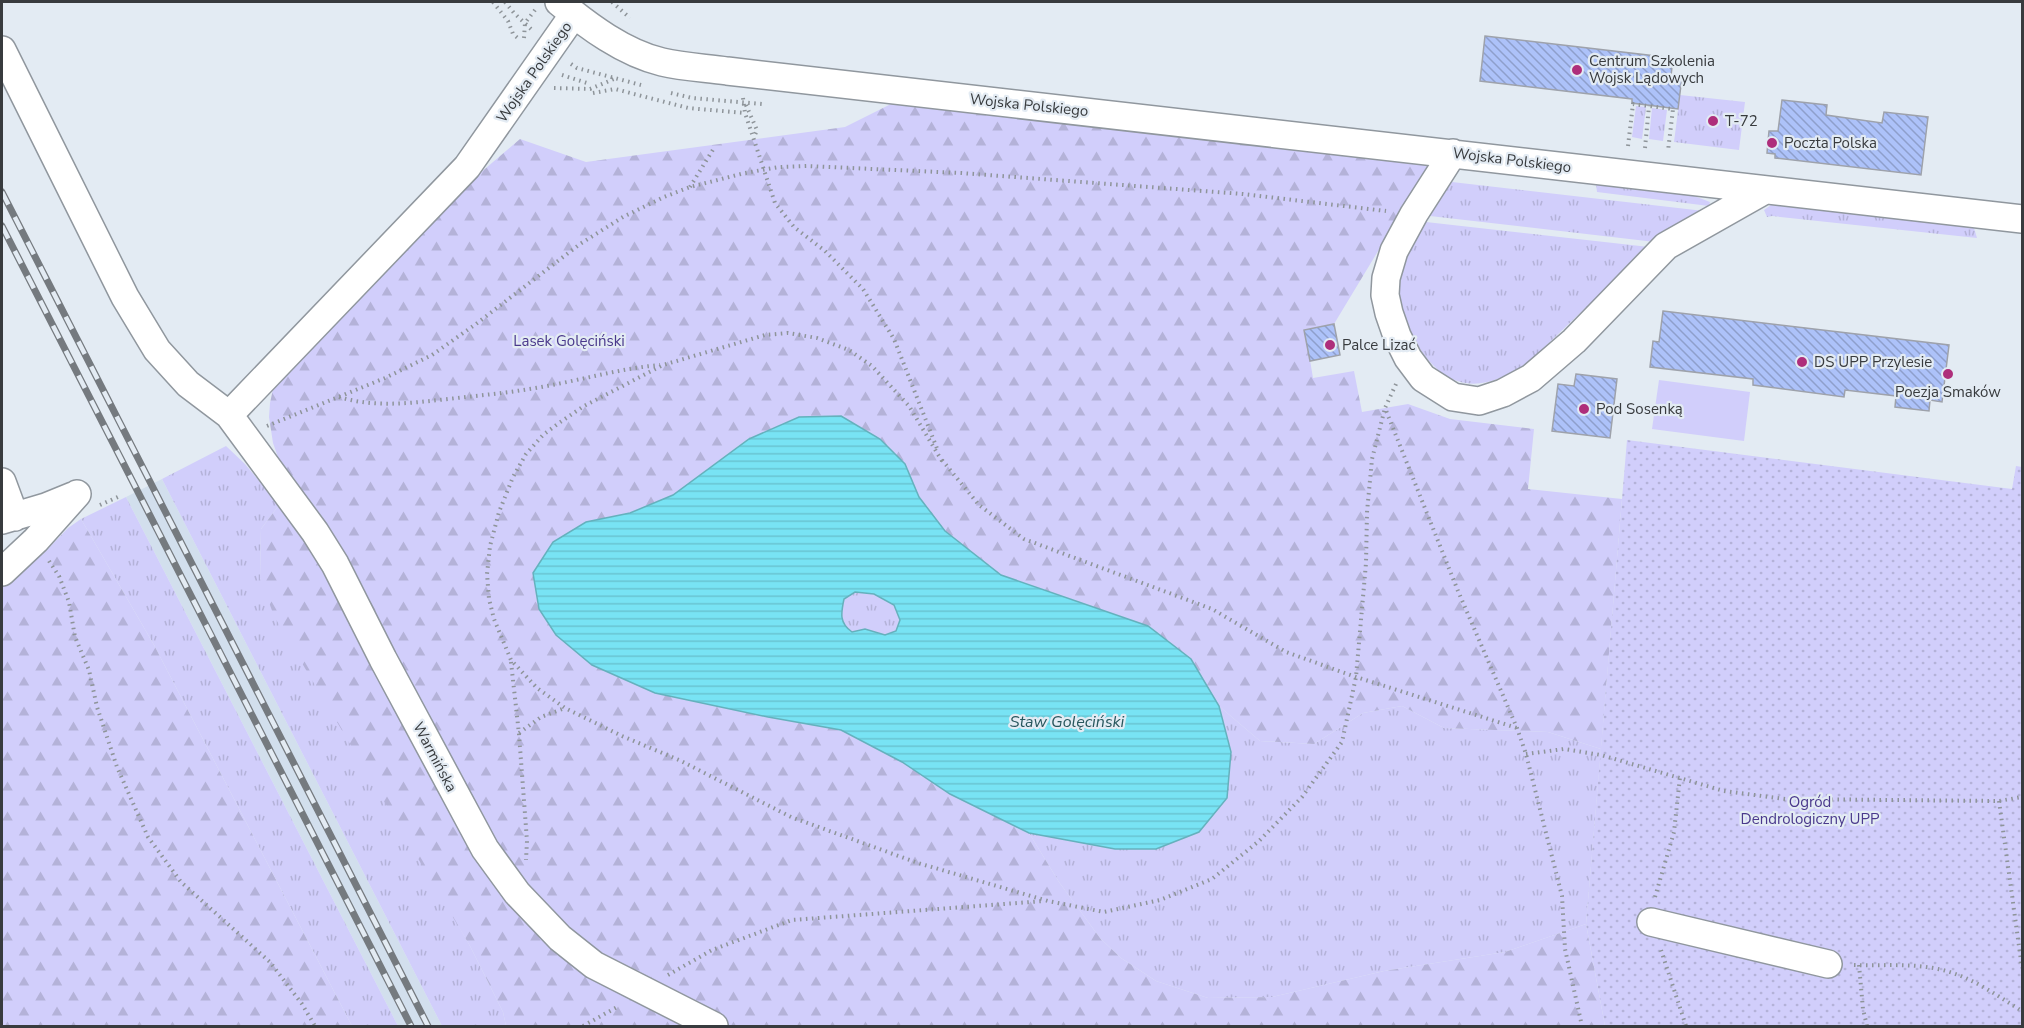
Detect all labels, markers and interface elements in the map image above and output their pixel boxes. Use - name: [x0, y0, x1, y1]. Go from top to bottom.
- street label: Wojska Polskiego: [492, 17, 576, 127]
- place label: Centrum Szkolenia Wojsk Lądowych: [1589, 51, 1715, 88]
- marker: Centrum Szkolenia Wojsk Lądowych: [1570, 63, 1584, 77]
- street label: Wojska Polskiego: [969, 89, 1089, 121]
- place label: T-72: [1725, 111, 1758, 131]
- marker: T-72: [1706, 114, 1720, 128]
- place label: Poczta Polska: [1784, 133, 1877, 153]
- marker: Poczta Polska: [1765, 136, 1779, 150]
- street label: Wojska Polskiego: [1452, 143, 1572, 177]
- park label: Lasek Golęciński: [513, 331, 625, 351]
- place label: Palce Lizać: [1342, 335, 1416, 355]
- marker: Palce Lizać: [1323, 338, 1337, 352]
- place label: DS UPP Przylesie: [1814, 352, 1932, 372]
- marker: DS UPP Przylesie: [1795, 355, 1809, 369]
- marker: Poezja Smaków: [1941, 367, 1955, 381]
- place label: Poezja Smaków: [1895, 382, 2001, 402]
- place label: Pod Sosenką: [1596, 399, 1683, 419]
- marker: Pod Sosenką: [1577, 402, 1591, 416]
- water label: Staw Golęciński: [1010, 711, 1125, 733]
- street label: Warmińska: [408, 719, 462, 795]
- park label: Ogród Dendrologiczny UPP: [1741, 792, 1880, 829]

